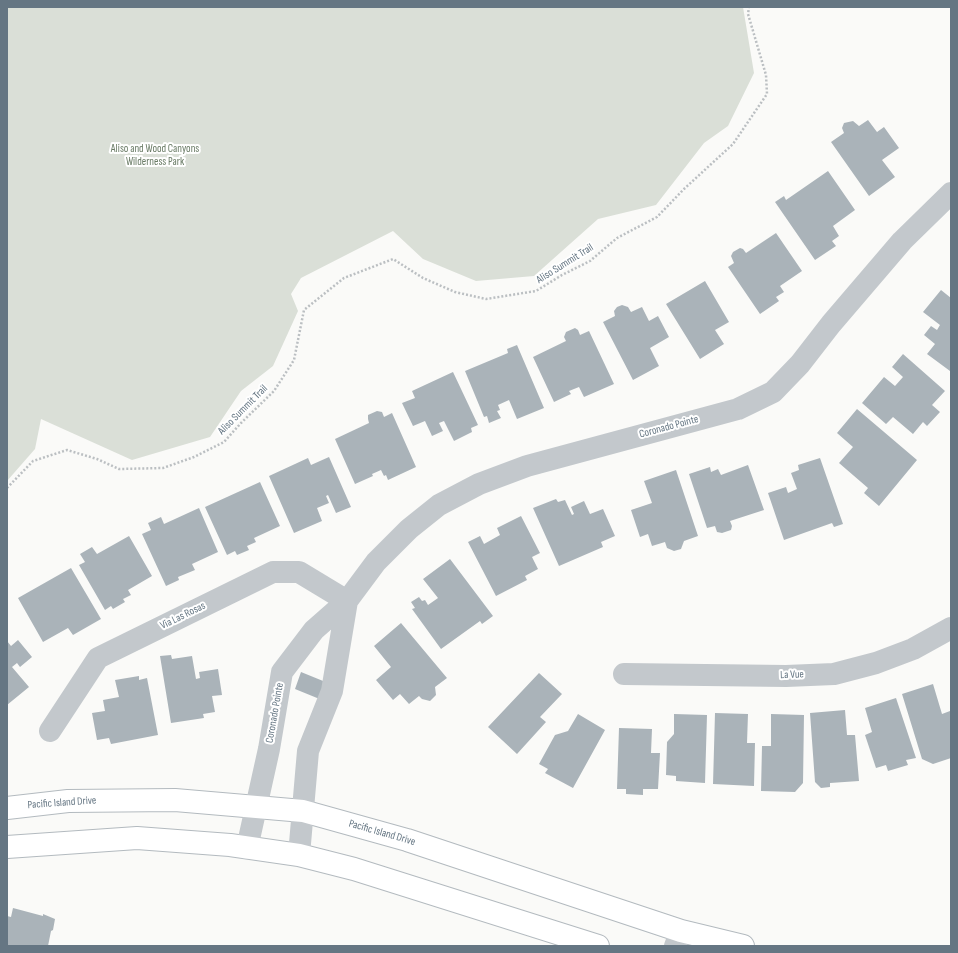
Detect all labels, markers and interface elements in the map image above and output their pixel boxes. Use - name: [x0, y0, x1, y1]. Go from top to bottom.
- park label: Aliso and Wood Canyons Wilderness Park: [111, 142, 199, 168]
- street label: Aliso Summit Trail: [534, 241, 596, 287]
- street label: Aliso Summit Trail: [215, 382, 271, 438]
- street label: Coronado Pointe: [638, 413, 700, 441]
- street label: Via Las Rosas: [158, 599, 208, 633]
- street label: La Vue: [780, 668, 804, 682]
- street label: Coronado Pointe: [263, 682, 287, 744]
- street label: Pacific Island Drive: [27, 794, 97, 812]
- street label: Pacific Island Drive: [347, 817, 417, 849]

